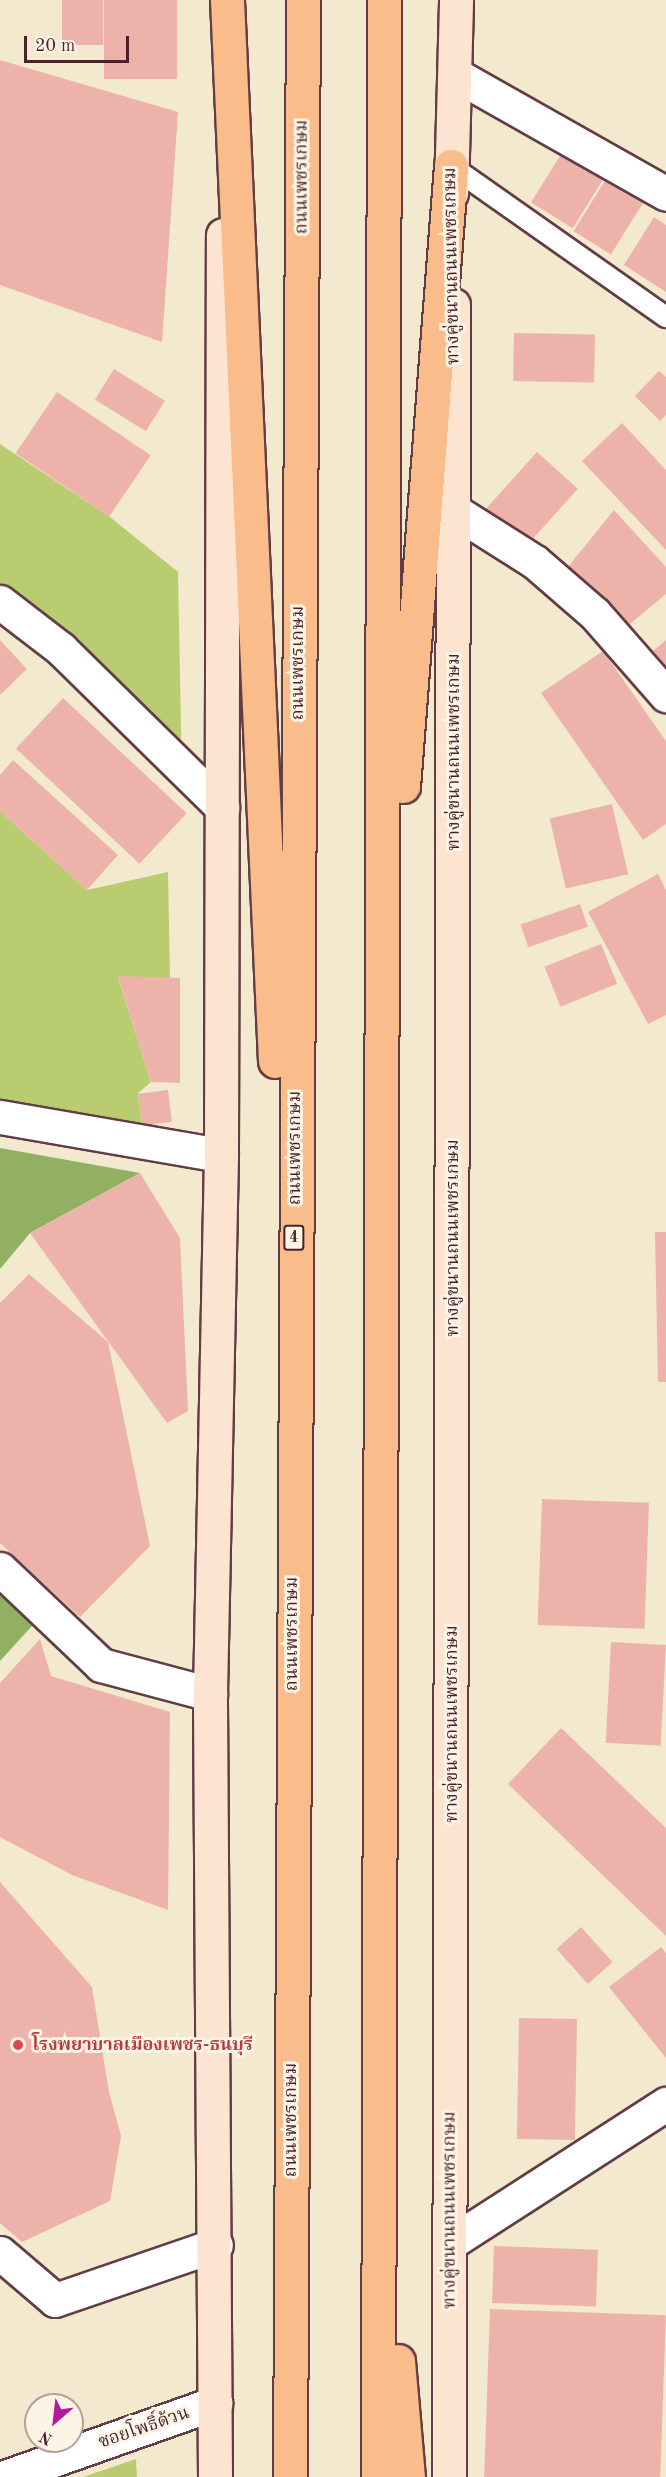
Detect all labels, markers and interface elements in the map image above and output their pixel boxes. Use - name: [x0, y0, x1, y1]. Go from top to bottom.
- scale bar: [27, 24, 132, 62]
- text: 20 m: [35, 37, 75, 55]
- street label: ถนนเพชรเกษม: [291, 120, 313, 234]
- street label: ทางคู่ขนานถนนเพชรเกษม: [439, 167, 465, 365]
- street label: ถนนเพชรเกษม: [287, 606, 309, 720]
- street label: ทางคู่ขนานถนนเพชรเกษม: [443, 653, 465, 851]
- street label: ถนนเพชรเกษม: [284, 1091, 306, 1205]
- street label: ทางคู่ขนานถนนเพชรเกษม: [442, 1139, 464, 1337]
- road number: 4: [282, 1225, 306, 1251]
- street label: ถนนเพชรเกษม: [281, 1577, 303, 1691]
- street label: ทางคู่ขนานถนนเพชรเกษม: [441, 1625, 463, 1823]
- place label: โรงพยาบาลเมืองเพชร-ธนบุรี: [32, 2034, 253, 2056]
- marker: โรงพยาบาลเมืองเพชร-ธนบุรี: [9, 2036, 27, 2054]
- street label: ถนนเพชรเกษม: [280, 2063, 302, 2177]
- street label: ทางคู่ขนานถนนเพชรเกษม: [439, 2111, 461, 2309]
- north arrow: [24, 2393, 84, 2453]
- street label: ซอยโพธิ์ด้วน: [96, 2402, 192, 2454]
- text: N: [37, 2427, 56, 2447]

